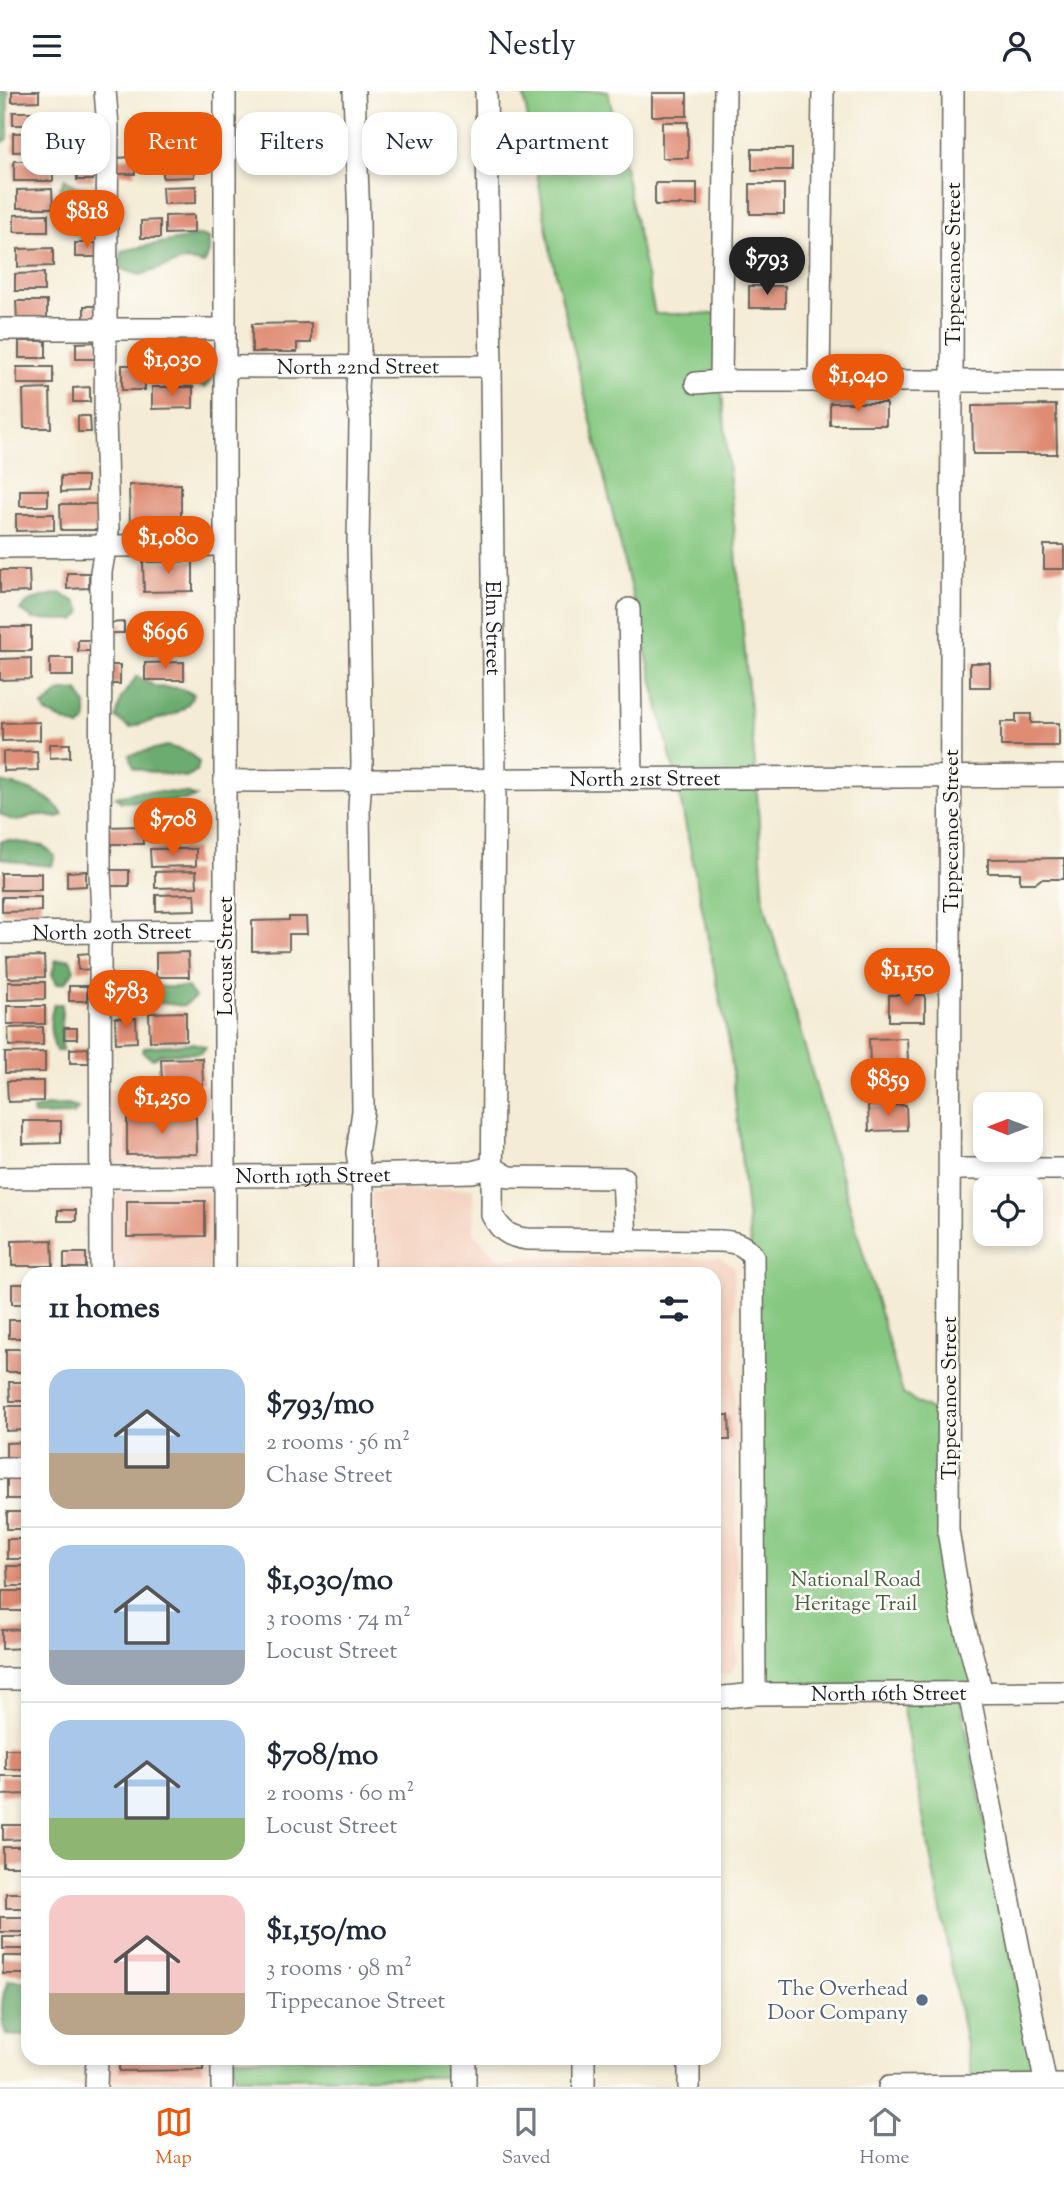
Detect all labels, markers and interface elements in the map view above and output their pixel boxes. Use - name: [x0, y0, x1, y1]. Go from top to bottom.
- text: Nestly: [488, 23, 576, 69]
- icon: menu: [28, 27, 66, 65]
- icon: person: [998, 27, 1036, 65]
- chip: Buy: [21, 112, 110, 175]
- chip: Rent: [124, 112, 222, 175]
- chip: Filters: [236, 112, 348, 175]
- chip: New: [362, 112, 457, 175]
- chip: Apartment: [471, 112, 633, 175]
- street label: Tippecanoe Street: [940, 182, 970, 346]
- pin: $818: [46, 191, 128, 250]
- text: $818: [65, 196, 109, 229]
- pin: $793: [726, 237, 808, 297]
- text: $793: [745, 243, 789, 276]
- pin: $1,030: [115, 338, 229, 398]
- text: $1,030: [143, 344, 201, 377]
- street label: North 22nd Street: [277, 353, 439, 384]
- pin: $1,040: [801, 355, 915, 414]
- text: $1,040: [828, 360, 888, 393]
- pin: $1,080: [111, 517, 225, 576]
- text: $1,080: [138, 522, 199, 555]
- street label: Elm Street: [476, 580, 507, 675]
- pin: $696: [124, 611, 206, 671]
- text: $696: [142, 617, 188, 650]
- street label: Tippecanoe Street: [938, 749, 968, 913]
- street label: North 21st Street: [569, 765, 721, 796]
- pin: $708: [132, 799, 214, 858]
- text: $708: [149, 804, 197, 837]
- street label: Locust Street: [212, 896, 242, 1016]
- street label: North 20th Street: [32, 918, 192, 950]
- pin: $1,150: [850, 949, 964, 1008]
- text: $1,150: [880, 954, 934, 987]
- pin: $783: [85, 971, 167, 1030]
- text: $783: [104, 976, 148, 1009]
- pin: $859: [847, 1059, 929, 1118]
- text: $859: [867, 1064, 909, 1097]
- pin: $1,250: [105, 1077, 219, 1136]
- text: $1,250: [134, 1082, 190, 1115]
- north arrow: [973, 1092, 1043, 1162]
- map controls: [973, 1092, 1043, 1246]
- street label: North 19th Street: [235, 1161, 391, 1193]
- button: locate: [973, 1176, 1043, 1246]
- text: 11 homes: [49, 1288, 160, 1331]
- icon: filters: [655, 1290, 693, 1328]
- street label: Tippecanoe Street: [936, 1316, 966, 1480]
- text: $793/mo: [266, 1384, 374, 1427]
- icon: home: [105, 1397, 189, 1481]
- text: 2 rooms · 56 m²: [266, 1427, 410, 1460]
- text: Chase Street: [266, 1460, 393, 1493]
- text: $1,030/mo: [266, 1560, 393, 1603]
- park label: National Road Heritage Trail: [791, 1566, 921, 1620]
- icon: home: [105, 1573, 189, 1657]
- text: 3 rooms · 74 m²: [266, 1603, 411, 1636]
- text: Locust Street: [266, 1636, 397, 1669]
- street label: North 16th Street: [811, 1680, 967, 1711]
- text: $708/mo: [266, 1735, 378, 1778]
- icon: home: [105, 1748, 189, 1832]
- text: 2 rooms · 60 m²: [266, 1778, 414, 1811]
- text: Locust Street: [266, 1811, 397, 1844]
- text: $1,150/mo: [266, 1910, 387, 1953]
- icon: home: [105, 1923, 189, 2007]
- text: 3 rooms · 98 m²: [266, 1953, 412, 1986]
- place label: The Overhead Door Company: [767, 1975, 909, 2029]
- text: Tippecanoe Street: [266, 1986, 445, 2019]
- marker: The Overhead Door Company: [914, 1992, 930, 2008]
- tab: Map: [155, 2103, 193, 2172]
- tab: Saved: [502, 2103, 550, 2172]
- tab: Home: [860, 2103, 909, 2172]

